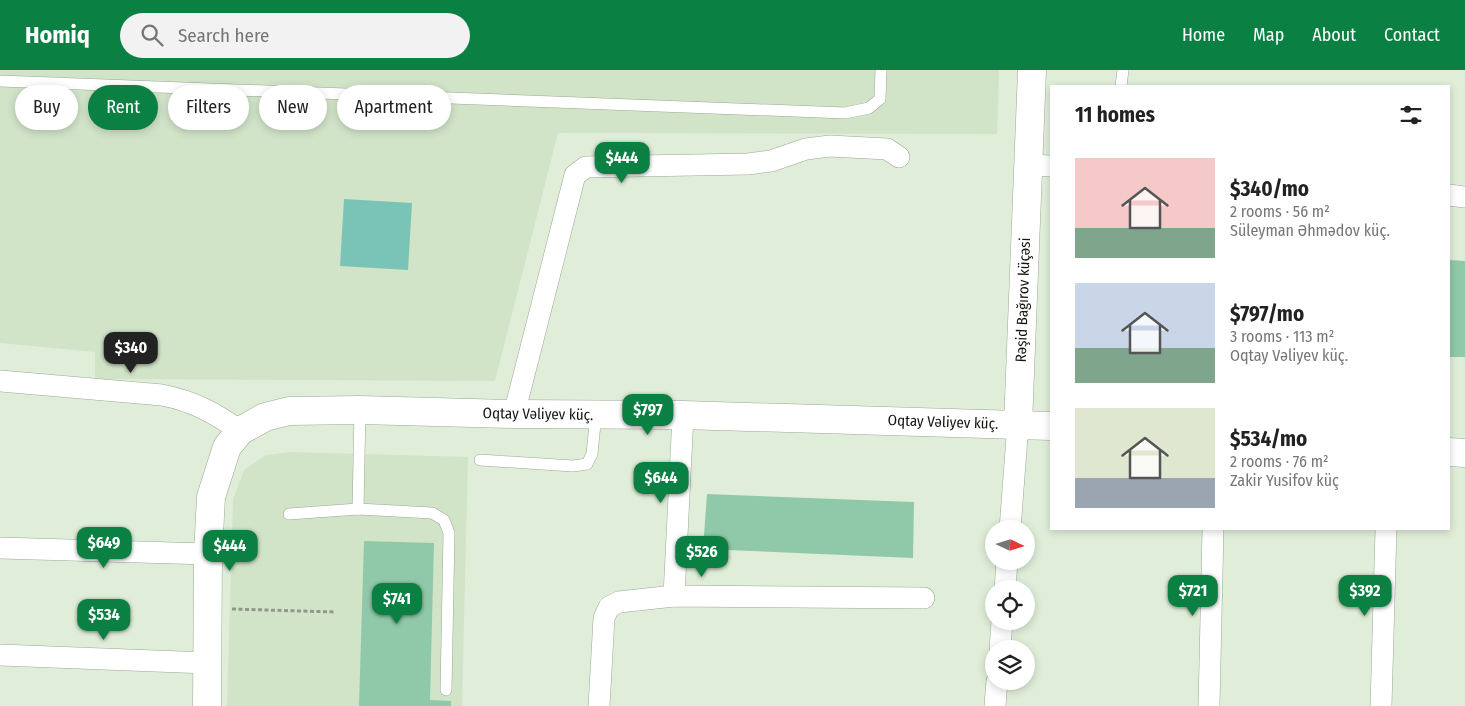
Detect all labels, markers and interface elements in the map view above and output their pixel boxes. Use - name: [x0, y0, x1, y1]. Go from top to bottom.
- search box: [120, 13, 470, 58]
- text: Homiq: [25, 21, 90, 49]
- icon: search: [138, 21, 166, 49]
- text: Search here: [178, 24, 269, 47]
- text: Home: [1182, 24, 1225, 46]
- text: Map: [1253, 24, 1284, 46]
- text: About: [1312, 24, 1356, 46]
- text: Contact: [1384, 24, 1440, 46]
- chip: Buy: [15, 85, 78, 130]
- chip: Rent: [88, 85, 158, 130]
- chip: Filters: [168, 85, 249, 130]
- chip: New: [259, 85, 327, 130]
- chip: Apartment: [337, 85, 451, 130]
- icon: filters: [1397, 101, 1425, 129]
- text: 11 homes: [1075, 102, 1155, 128]
- pin: $444: [592, 142, 652, 184]
- text: $444: [606, 148, 638, 167]
- text: $340/mo: [1230, 176, 1309, 202]
- icon: home: [1115, 178, 1175, 238]
- text: 2 rooms · 56 m²: [1230, 202, 1330, 221]
- text: Süleyman Əhmədov küç.: [1230, 221, 1390, 240]
- street label: Rəşid Bağırov küçəsi: [1012, 237, 1034, 363]
- text: $797/mo: [1230, 301, 1304, 327]
- icon: home: [1115, 303, 1175, 363]
- text: 3 rooms · 113 m²: [1230, 327, 1334, 346]
- pin: $340: [101, 332, 161, 374]
- text: $340: [115, 338, 147, 357]
- text: Oqtay Vəliyev küç.: [1230, 346, 1348, 365]
- pin: $797: [618, 394, 678, 436]
- text: $797: [633, 400, 663, 419]
- street label: Oqtay Vəliyev küç.: [482, 404, 594, 424]
- street label: Oqtay Vəliyev küç.: [887, 411, 999, 433]
- text: $534/mo: [1230, 426, 1307, 452]
- icon: home: [1115, 428, 1175, 488]
- text: 2 rooms · 76 m²: [1230, 452, 1329, 471]
- pin: $644: [631, 462, 691, 504]
- text: $644: [645, 468, 677, 487]
- text: Zakir Yusifov küç: [1230, 471, 1339, 490]
- north arrow: [985, 520, 1035, 570]
- map controls: [985, 520, 1035, 690]
- pin: $649: [74, 526, 134, 569]
- pin: $444: [200, 530, 260, 572]
- text: $649: [88, 533, 120, 552]
- text: $444: [214, 536, 246, 555]
- pin: $526: [672, 536, 732, 578]
- text: $526: [686, 542, 718, 561]
- pin: $721: [1163, 574, 1223, 617]
- pin: $392: [1335, 574, 1395, 617]
- button: locate: [985, 580, 1035, 630]
- text: $721: [1179, 581, 1207, 600]
- text: $392: [1350, 581, 1380, 600]
- pin: $741: [367, 582, 427, 625]
- text: $741: [383, 589, 411, 608]
- pin: $534: [74, 598, 134, 641]
- text: $534: [88, 605, 120, 624]
- button: layers: [985, 640, 1035, 690]

